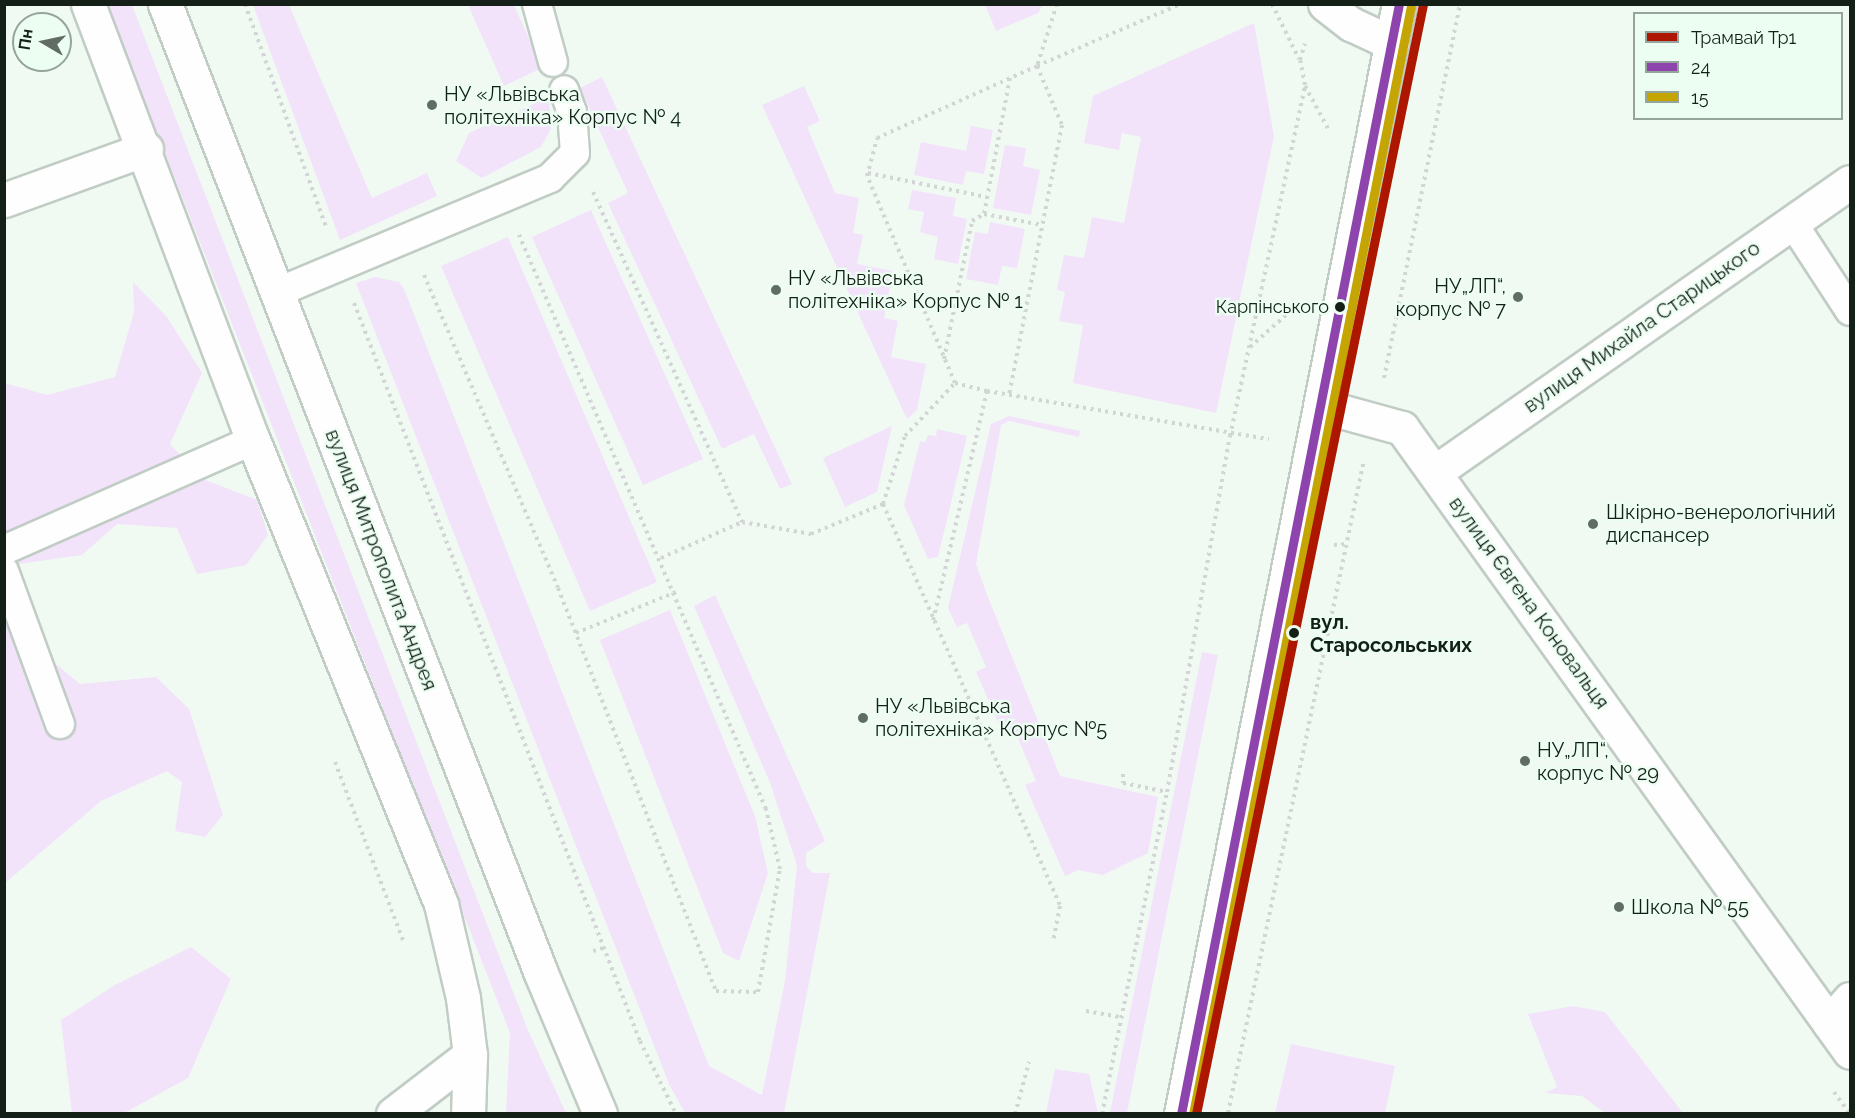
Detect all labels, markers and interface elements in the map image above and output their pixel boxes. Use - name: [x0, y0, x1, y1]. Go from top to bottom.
- north arrow: [12, 12, 72, 72]
- legend: [1633, 12, 1843, 120]
- text: Пн: [15, 27, 37, 51]
- text: Трамвай Тр1: [1691, 27, 1796, 48]
- text: 24: [1691, 57, 1710, 78]
- place label: НУ «Львівська політехніка» Корпус № 4: [444, 82, 681, 129]
- text: 15: [1691, 87, 1709, 108]
- marker: НУ «Львівська політехніка» Корпус № 4: [425, 98, 439, 112]
- street label: вулиця Михайла Старицького: [1519, 236, 1765, 418]
- place label: НУ «Львівська політехніка» Корпус № 1: [788, 266, 1023, 313]
- place label: НУ„ЛП“, корпус № 7: [1395, 274, 1506, 321]
- marker: НУ «Львівська політехніка» Корпус № 1: [769, 283, 783, 297]
- marker: НУ„ЛП“, корпус № 7: [1511, 290, 1525, 304]
- place label: Карпінського: [1216, 296, 1329, 318]
- marker: Карпінського: [1334, 301, 1346, 313]
- street label: вулиця Митрополита Андрея: [320, 426, 442, 694]
- street label: вулиця Євгена Коновальця: [1444, 492, 1614, 714]
- place label: Шкірно-венерологічний диспансер: [1606, 500, 1836, 547]
- marker: Шкірно-венерологічний диспансер: [1584, 515, 1602, 533]
- place label: вул. Старосольських: [1310, 610, 1472, 657]
- marker: вул. Старосольських: [1283, 622, 1305, 644]
- place label: НУ «Львівська політехніка» Корпус №5: [875, 694, 1107, 741]
- marker: НУ «Львівська політехніка» Корпус №5: [856, 711, 870, 725]
- place label: НУ„ЛП“, корпус № 29: [1537, 738, 1659, 785]
- marker: НУ„ЛП“, корпус № 29: [1518, 754, 1532, 768]
- place label: Школа № 55: [1631, 895, 1749, 919]
- marker: Школа № 55: [1612, 900, 1626, 914]

